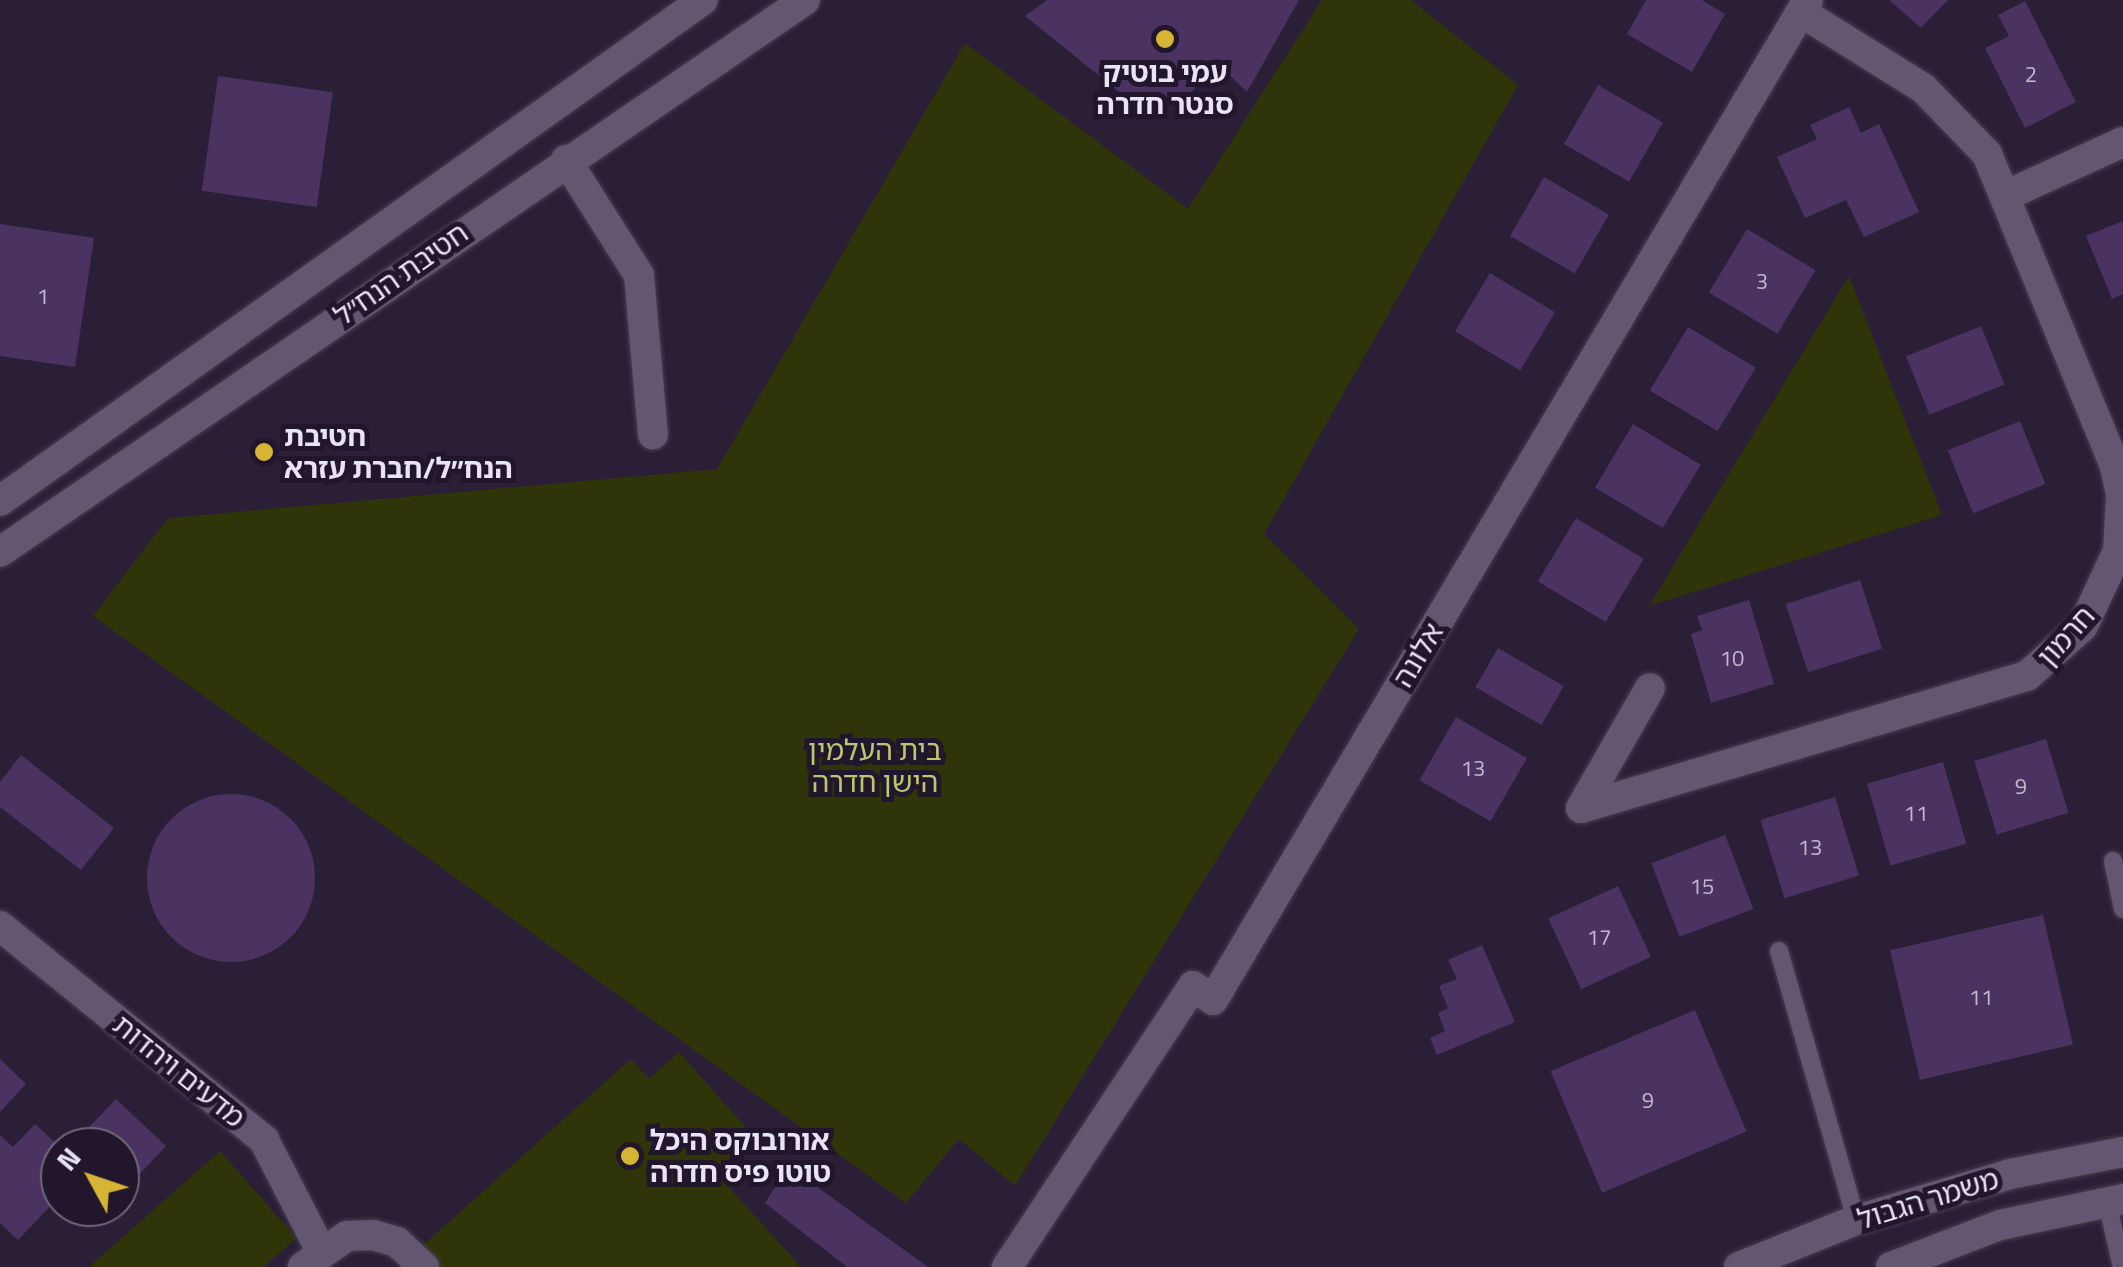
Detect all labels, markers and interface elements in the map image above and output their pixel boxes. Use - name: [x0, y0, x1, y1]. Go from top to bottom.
- marker: עמי בוטיק סנטר חדרה: [1154, 28, 1176, 50]
- place label: עמי בוטיק סנטר חדרה: [1096, 55, 1234, 121]
- house number: 2: [2025, 62, 2037, 88]
- street label: חטיבת הנח״ל: [328, 216, 474, 332]
- house number: 3: [1756, 269, 1768, 295]
- house number: 1: [37, 284, 49, 310]
- place label: חטיבת הנח״ל/חברת עזרא: [284, 419, 513, 485]
- marker: חטיבת הנח״ל/חברת עזרא: [253, 441, 275, 463]
- street label: חרמון: [2030, 599, 2102, 673]
- street label: אלונה: [1386, 617, 1450, 693]
- house number: 10: [1720, 646, 1744, 672]
- park label: בית העלמין הישן חדרה: [808, 733, 942, 799]
- house number: 13: [1461, 756, 1485, 782]
- house number: 9: [2015, 774, 2027, 800]
- house number: 11: [1904, 801, 1928, 827]
- house number: 13: [1798, 835, 1822, 861]
- house number: 15: [1690, 874, 1714, 900]
- house number: 17: [1587, 925, 1611, 951]
- house number: 11: [1969, 985, 1993, 1011]
- street label: מדעים ויהדות: [106, 1008, 252, 1134]
- house number: 9: [1642, 1088, 1654, 1114]
- place label: אורובוקס היכל טוטו פיס חדרה: [650, 1123, 831, 1189]
- north arrow: [40, 1127, 140, 1227]
- text: N: [45, 1137, 91, 1180]
- marker: אורובוקס היכל טוטו פיס חדרה: [619, 1145, 641, 1167]
- street label: משמר הגבול: [1854, 1162, 2002, 1236]

